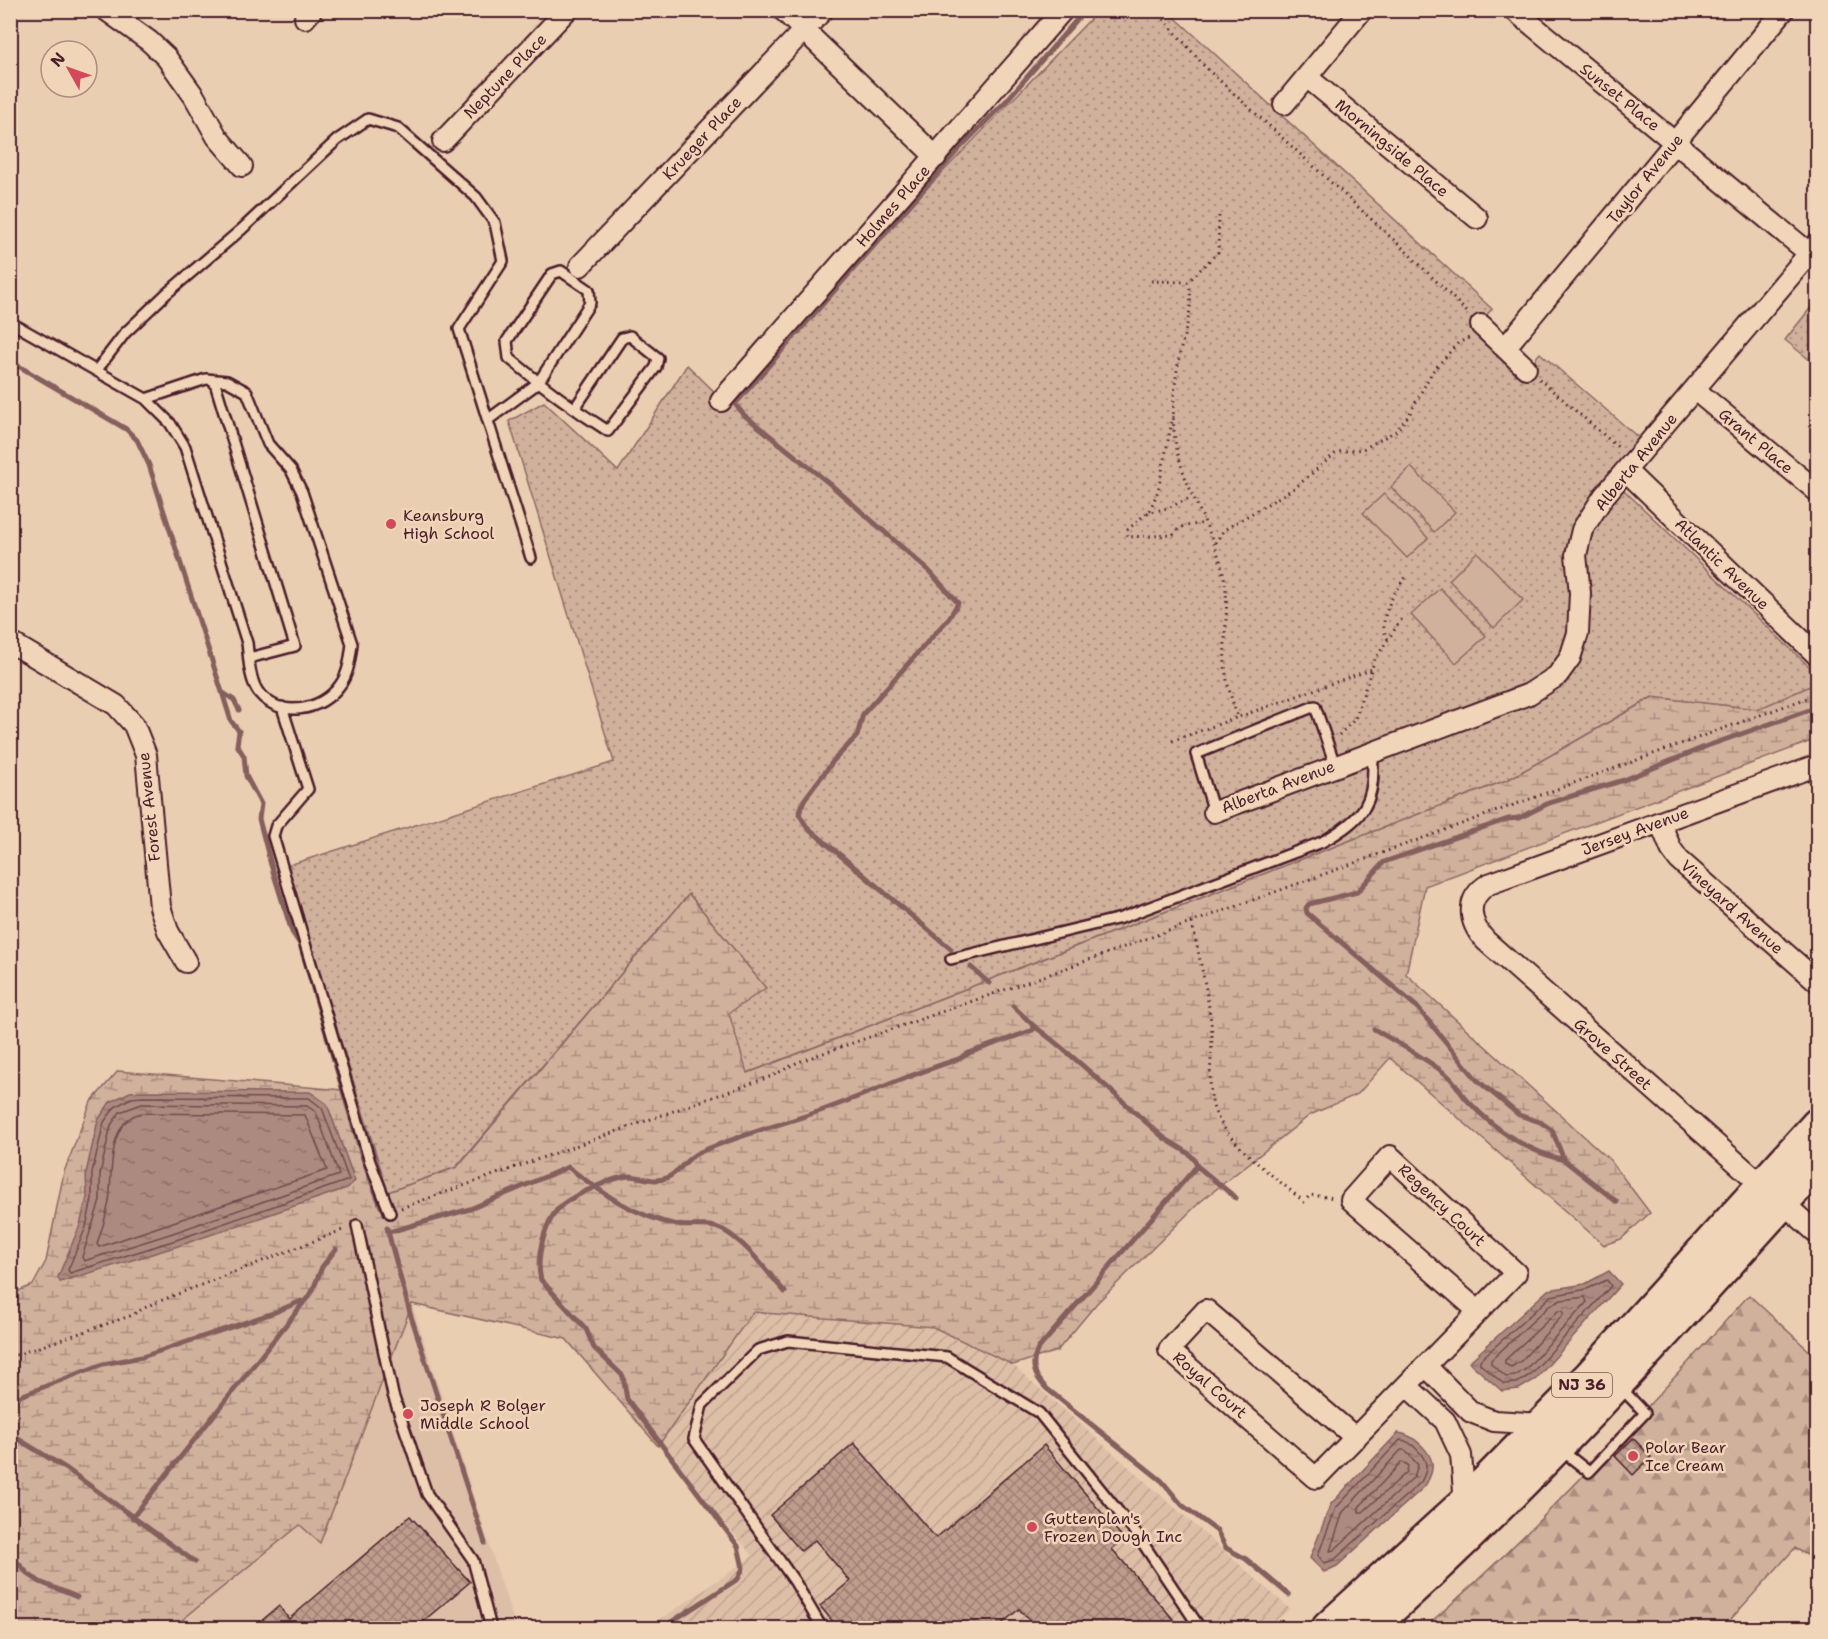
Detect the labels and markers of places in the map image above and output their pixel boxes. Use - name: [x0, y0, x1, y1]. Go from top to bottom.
- place label: Keansburg High School: [403, 505, 495, 544]
- marker: Keansburg High School: [384, 517, 398, 531]
- place label: Joseph R Bolger Middle School: [420, 1395, 546, 1434]
- marker: Joseph R Bolger Middle School: [401, 1407, 415, 1421]
- place label: Polar Bear Ice Cream: [1645, 1437, 1726, 1476]
- marker: Polar Bear Ice Cream: [1626, 1449, 1640, 1463]
- place label: Guttenplan's Frozen Dough Inc: [1044, 1508, 1182, 1547]
- marker: Guttenplan's Frozen Dough Inc: [1025, 1520, 1039, 1534]

